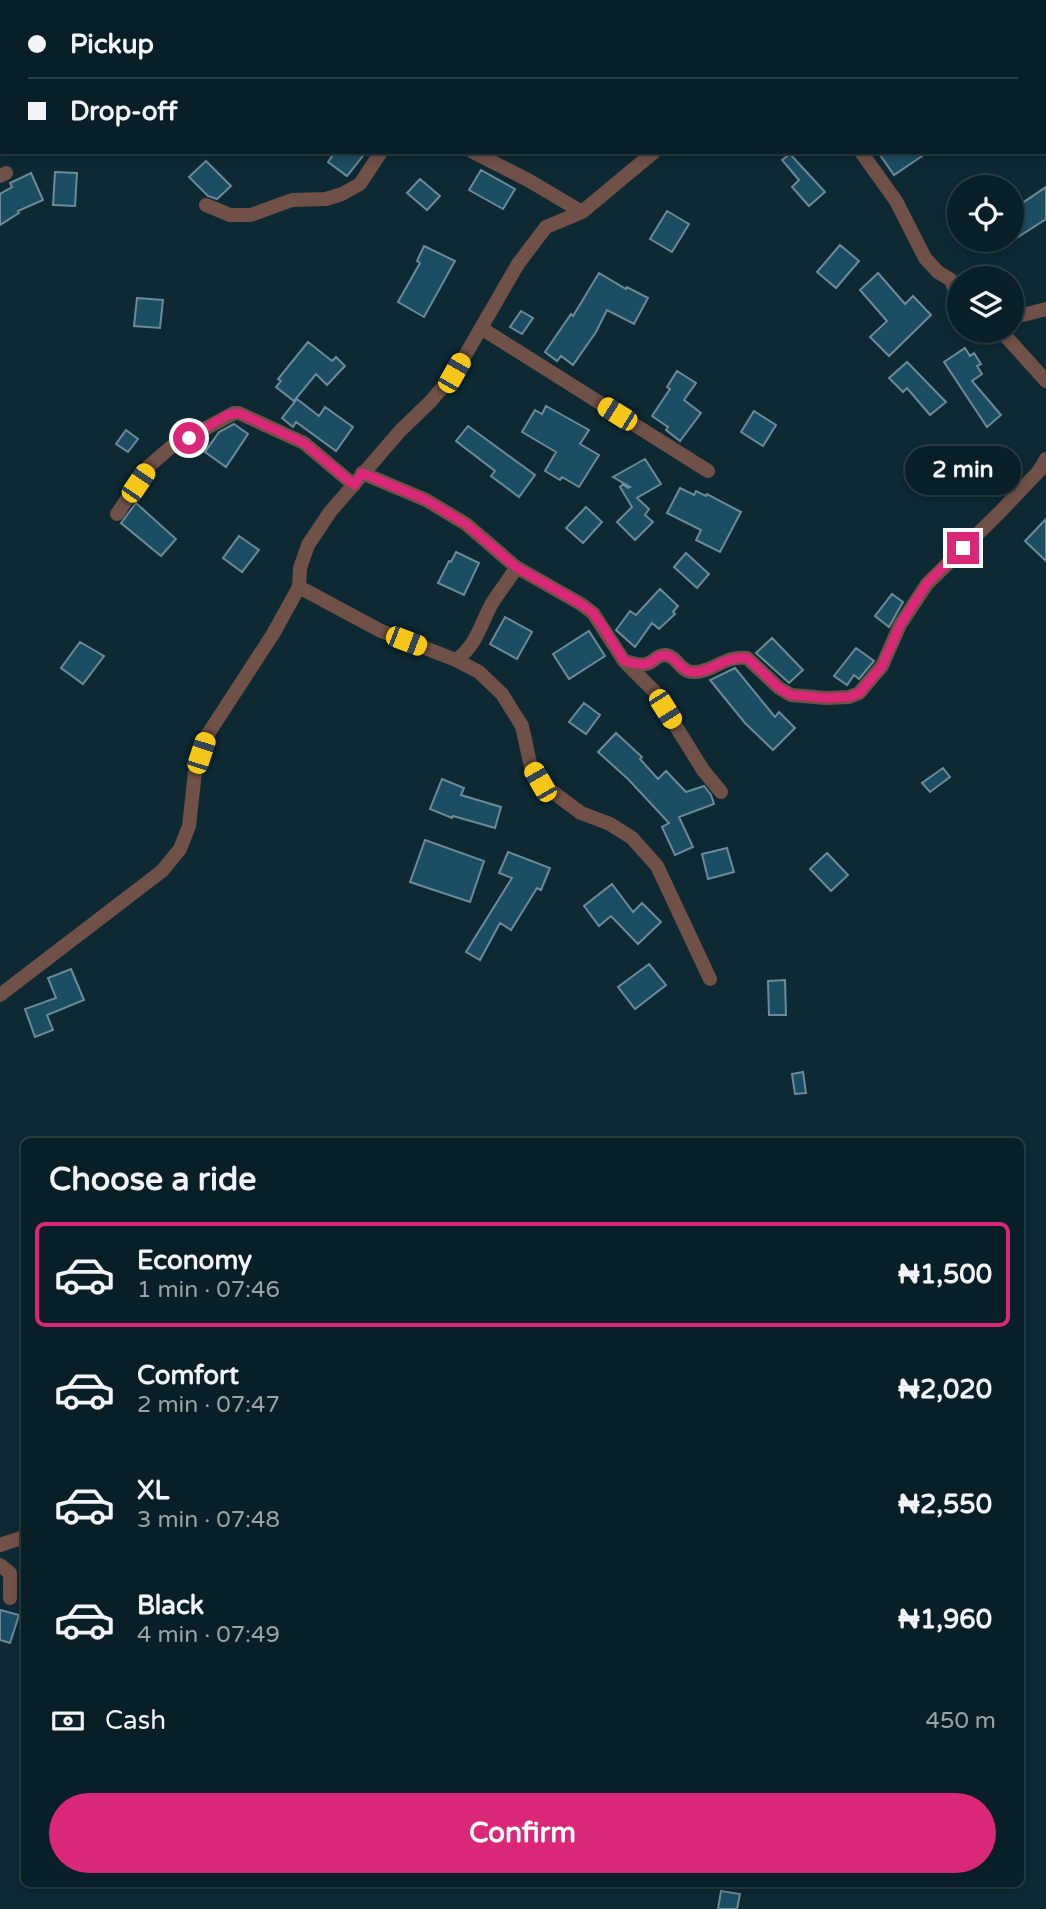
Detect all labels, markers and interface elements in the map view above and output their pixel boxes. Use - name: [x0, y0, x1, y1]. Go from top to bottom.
- text: Pickup: [70, 29, 154, 60]
- text: Drop-off: [70, 96, 177, 127]
- map controls: [947, 175, 1024, 343]
- button: locate: [947, 175, 1024, 252]
- button: layers: [947, 266, 1024, 343]
- car: [435, 350, 474, 396]
- car: [594, 394, 641, 434]
- route start: [173, 422, 205, 454]
- callout: 2 min: [905, 447, 1021, 496]
- text: 2 min: [932, 456, 994, 484]
- car: [118, 460, 159, 506]
- route end: [947, 532, 979, 564]
- car: [383, 624, 430, 658]
- car: [645, 686, 686, 732]
- car: [185, 730, 218, 776]
- car: [521, 759, 560, 805]
- text: Choose a ride: [49, 1161, 256, 1199]
- icon: car: [53, 1243, 116, 1306]
- text: Economy: [137, 1245, 252, 1276]
- text: ₦1,500: [898, 1259, 992, 1290]
- text: 1 min · 07:46: [137, 1276, 280, 1304]
- icon: car: [53, 1358, 116, 1421]
- text: Comfort: [137, 1360, 239, 1391]
- text: ₦2,020: [898, 1374, 992, 1405]
- text: 2 min · 07:47: [137, 1391, 280, 1419]
- icon: car: [53, 1473, 116, 1536]
- text: XL: [137, 1475, 169, 1506]
- text: ₦2,550: [898, 1489, 992, 1520]
- text: 3 min · 07:48: [137, 1506, 280, 1534]
- icon: car: [53, 1588, 116, 1651]
- text: Black: [137, 1590, 204, 1621]
- text: ₦1,960: [898, 1604, 992, 1635]
- text: 4 min · 07:49: [137, 1621, 280, 1649]
- icon: cash: [49, 1702, 87, 1740]
- text: Cash: [105, 1705, 166, 1736]
- text: 450 m: [926, 1707, 996, 1735]
- button: Confirm: [49, 1793, 996, 1873]

